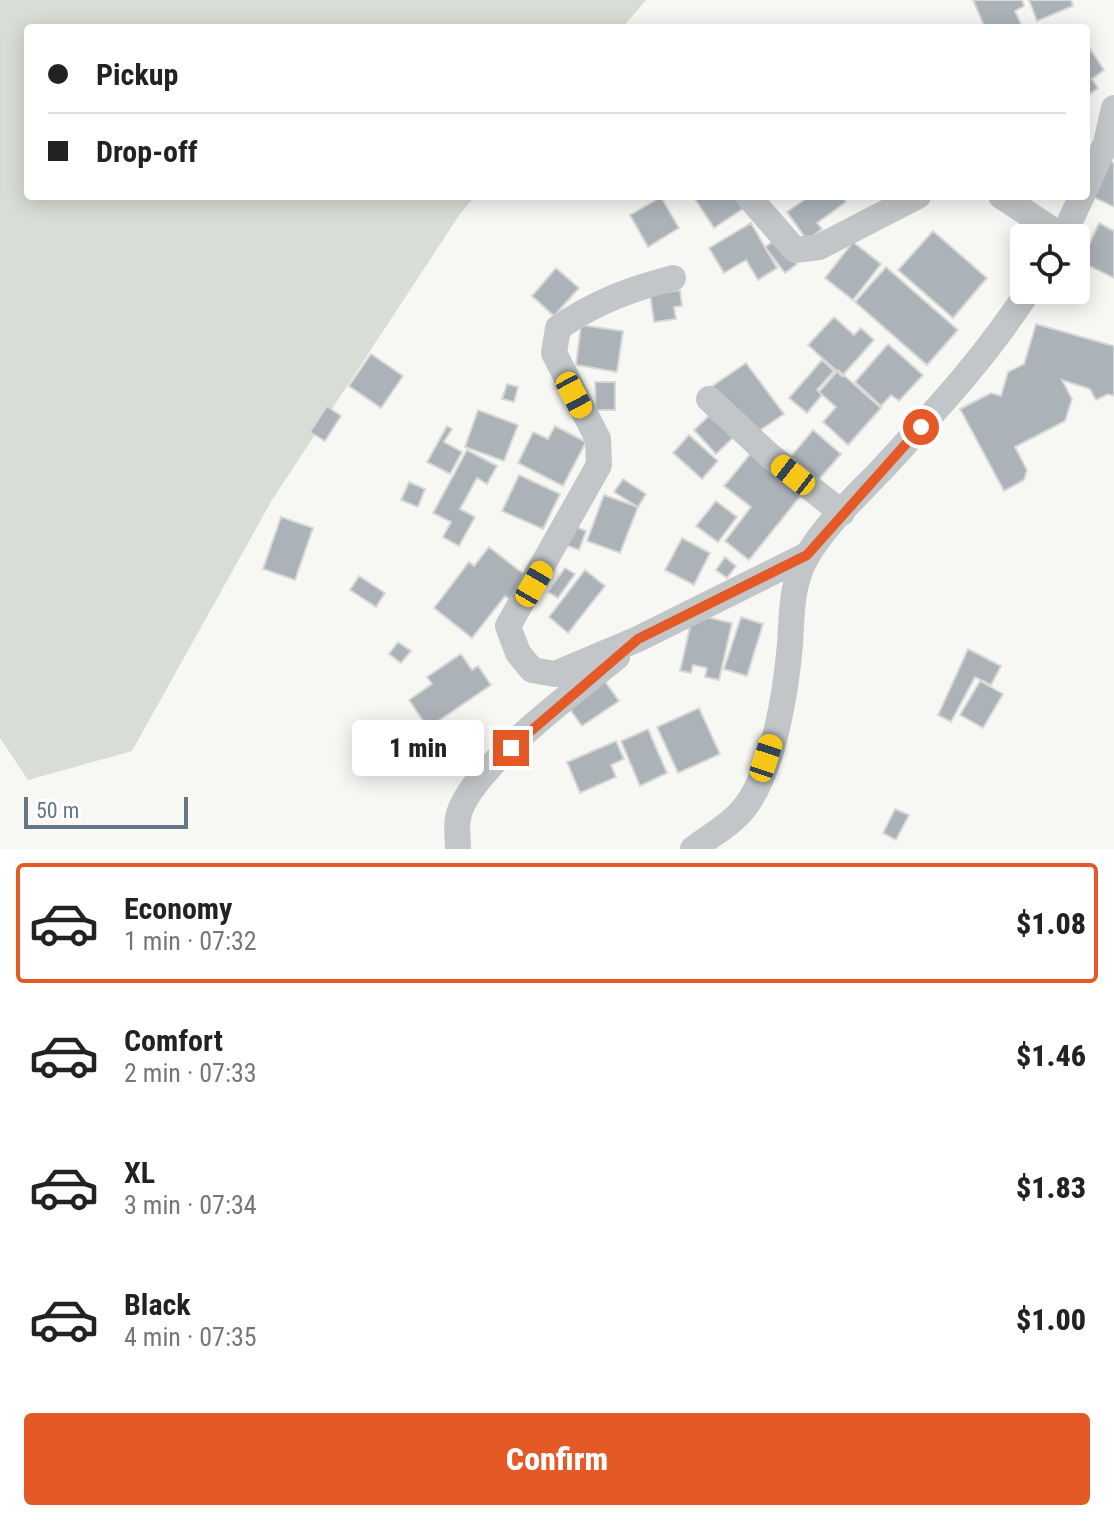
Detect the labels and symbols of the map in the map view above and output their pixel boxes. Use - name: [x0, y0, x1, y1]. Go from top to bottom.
- car: [552, 368, 596, 422]
- route start: [903, 409, 939, 445]
- car: [767, 451, 819, 499]
- car: [512, 557, 556, 611]
- callout: 1 min: [351, 720, 483, 776]
- route end: [493, 730, 529, 766]
- car: [747, 731, 785, 785]
- scale bar: [24, 793, 188, 829]

